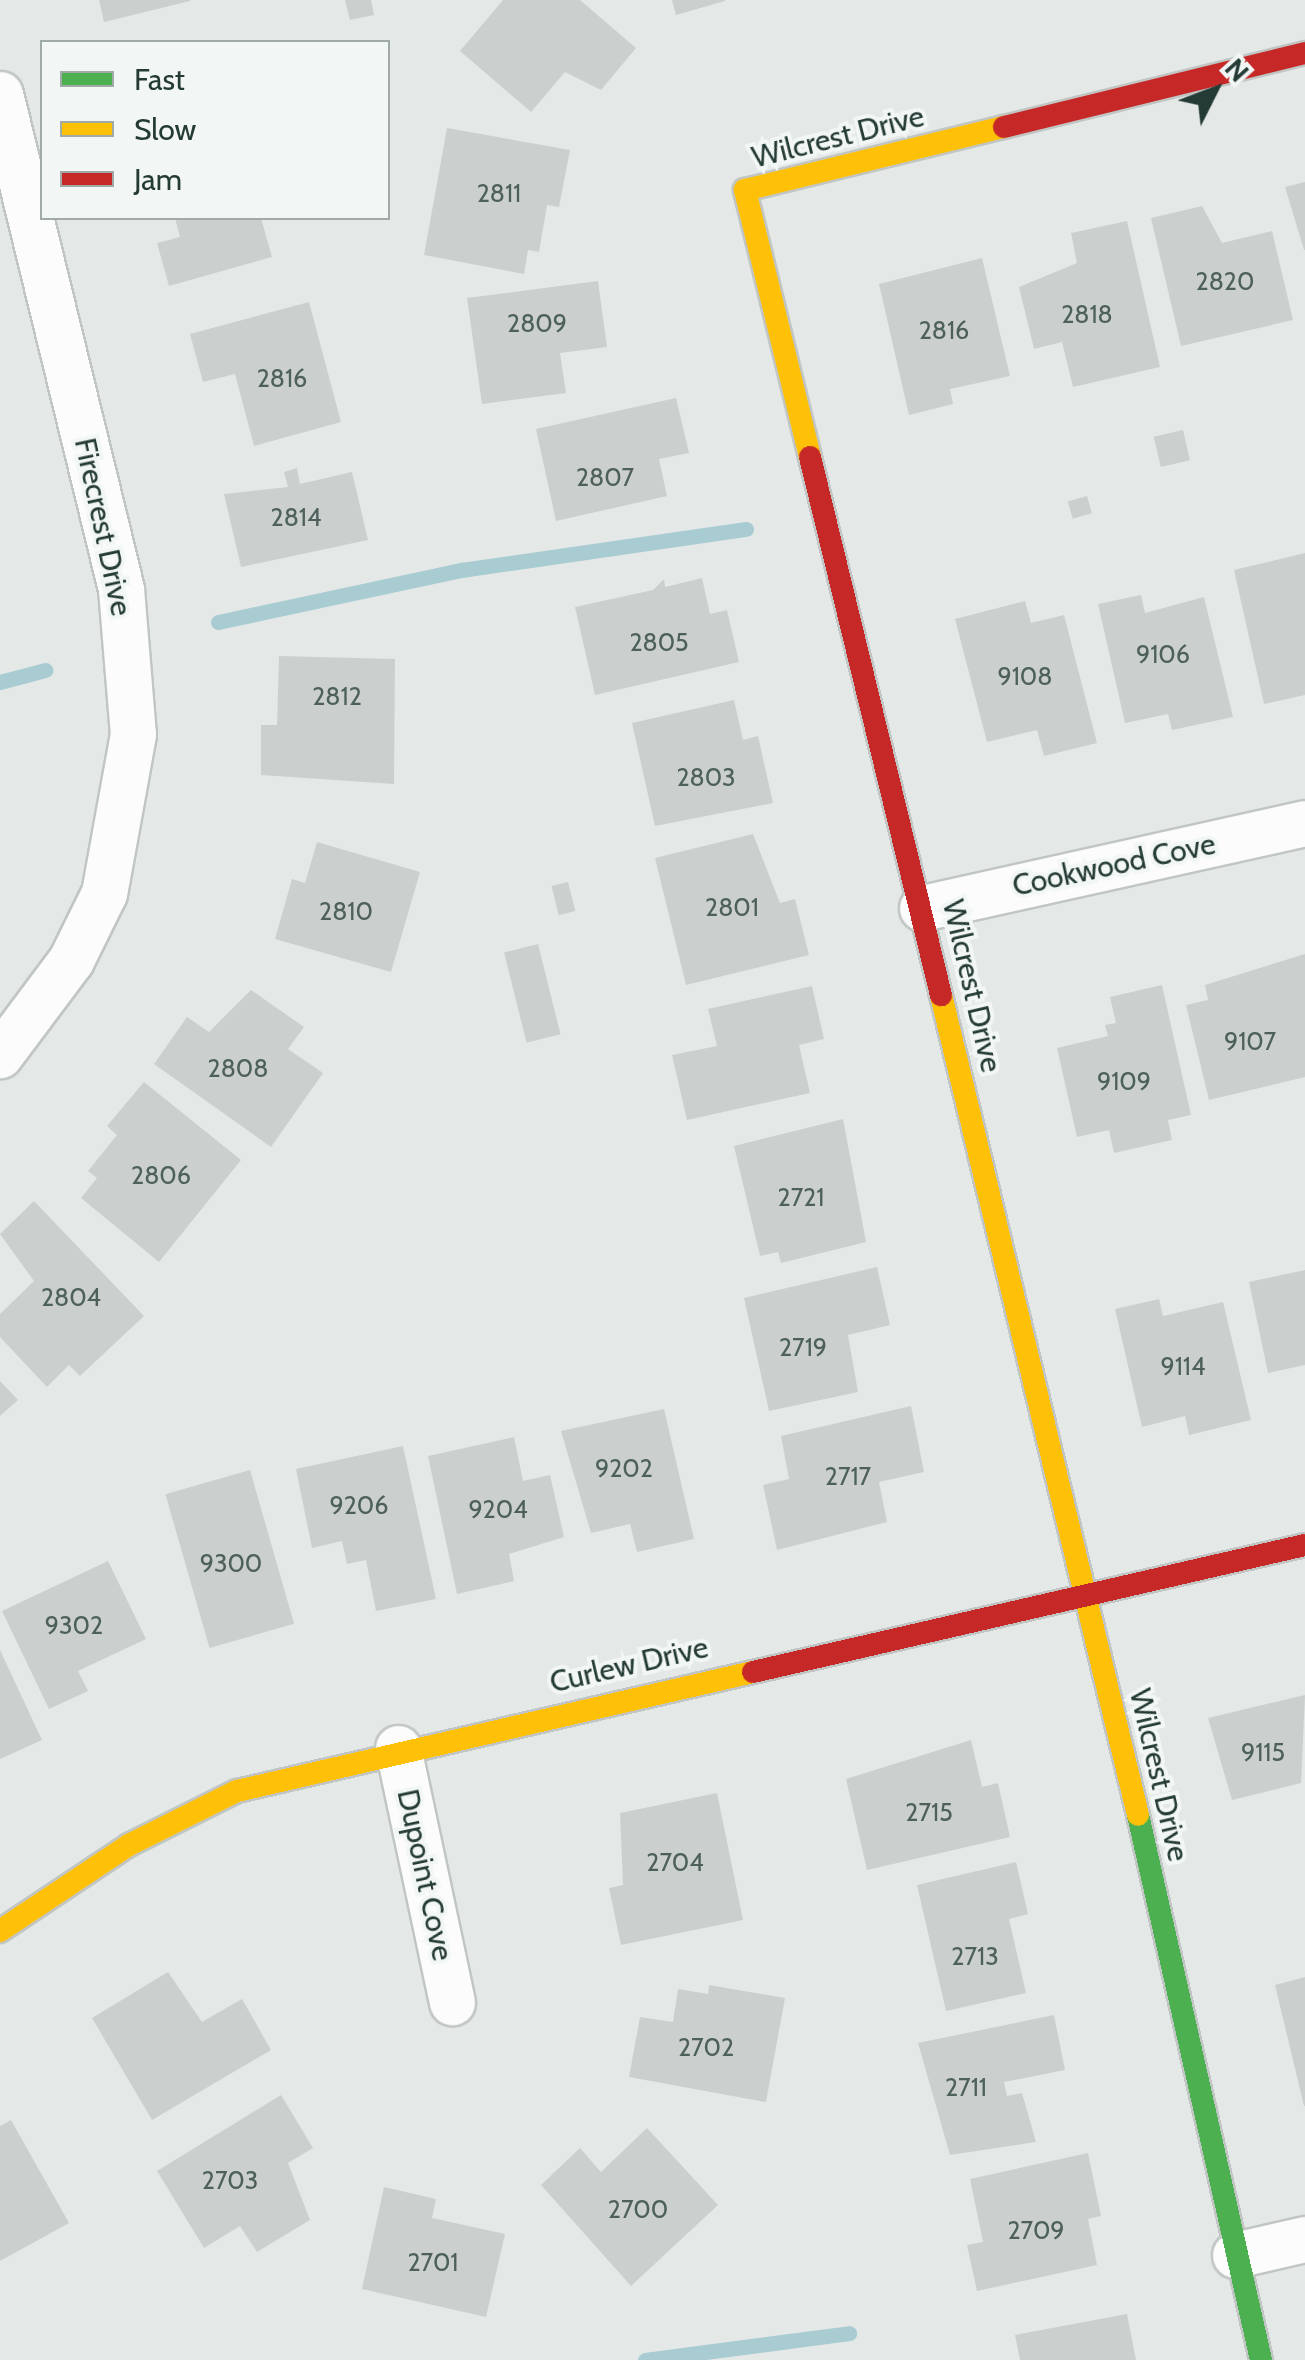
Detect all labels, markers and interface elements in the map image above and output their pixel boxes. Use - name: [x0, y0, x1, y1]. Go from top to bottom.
- legend: [40, 40, 390, 220]
- north arrow: [1165, 40, 1265, 140]
- text: N: [1218, 51, 1257, 89]
- text: Fast: [134, 61, 185, 98]
- street label: Wilcrest Drive: [748, 98, 928, 176]
- text: Slow: [134, 111, 196, 148]
- text: Jam: [134, 161, 182, 198]
- house number: 2811: [477, 178, 521, 208]
- house number: 2820: [1196, 266, 1254, 296]
- house number: 2818: [1061, 299, 1113, 329]
- house number: 2809: [507, 308, 567, 338]
- house number: 2816: [919, 315, 969, 345]
- house number: 2816: [257, 363, 307, 393]
- street label: Firecrest Drive: [67, 435, 139, 619]
- house number: 2807: [576, 462, 634, 492]
- house number: 2814: [271, 502, 321, 532]
- house number: 2805: [629, 627, 689, 657]
- house number: 9106: [1136, 639, 1190, 669]
- house number: 9108: [998, 661, 1052, 691]
- house number: 2812: [312, 681, 362, 711]
- house number: 2803: [676, 762, 736, 792]
- street label: Cookwood Cove: [1009, 826, 1219, 904]
- house number: 2801: [705, 892, 759, 922]
- house number: 2810: [319, 896, 373, 926]
- street label: Wilcrest Drive: [935, 896, 1009, 1076]
- house number: 9107: [1224, 1026, 1276, 1056]
- house number: 2808: [208, 1053, 268, 1083]
- house number: 9109: [1097, 1066, 1151, 1096]
- house number: 2806: [131, 1160, 191, 1190]
- house number: 2721: [778, 1182, 824, 1212]
- house number: 2804: [41, 1282, 101, 1312]
- house number: 2719: [779, 1332, 827, 1362]
- house number: 9114: [1161, 1351, 1205, 1381]
- house number: 9202: [595, 1453, 653, 1483]
- house number: 2717: [825, 1461, 871, 1491]
- house number: 9206: [330, 1490, 388, 1520]
- house number: 9204: [468, 1494, 528, 1524]
- house number: 9300: [200, 1548, 262, 1578]
- house number: 9302: [45, 1610, 103, 1640]
- street label: Curlew Drive: [546, 1629, 712, 1701]
- street label: Wilcrest Drive: [1122, 1685, 1196, 1865]
- house number: 9115: [1241, 1737, 1285, 1767]
- street label: Dupoint Cove: [389, 1786, 461, 1964]
- house number: 2715: [905, 1797, 953, 1827]
- house number: 2704: [646, 1847, 704, 1877]
- house number: 2713: [951, 1941, 999, 1971]
- house number: 2702: [678, 2032, 734, 2062]
- house number: 2711: [945, 2072, 987, 2102]
- house number: 2703: [202, 2165, 258, 2195]
- house number: 2700: [608, 2194, 668, 2224]
- house number: 2709: [1007, 2215, 1065, 2245]
- house number: 2701: [407, 2247, 459, 2277]

